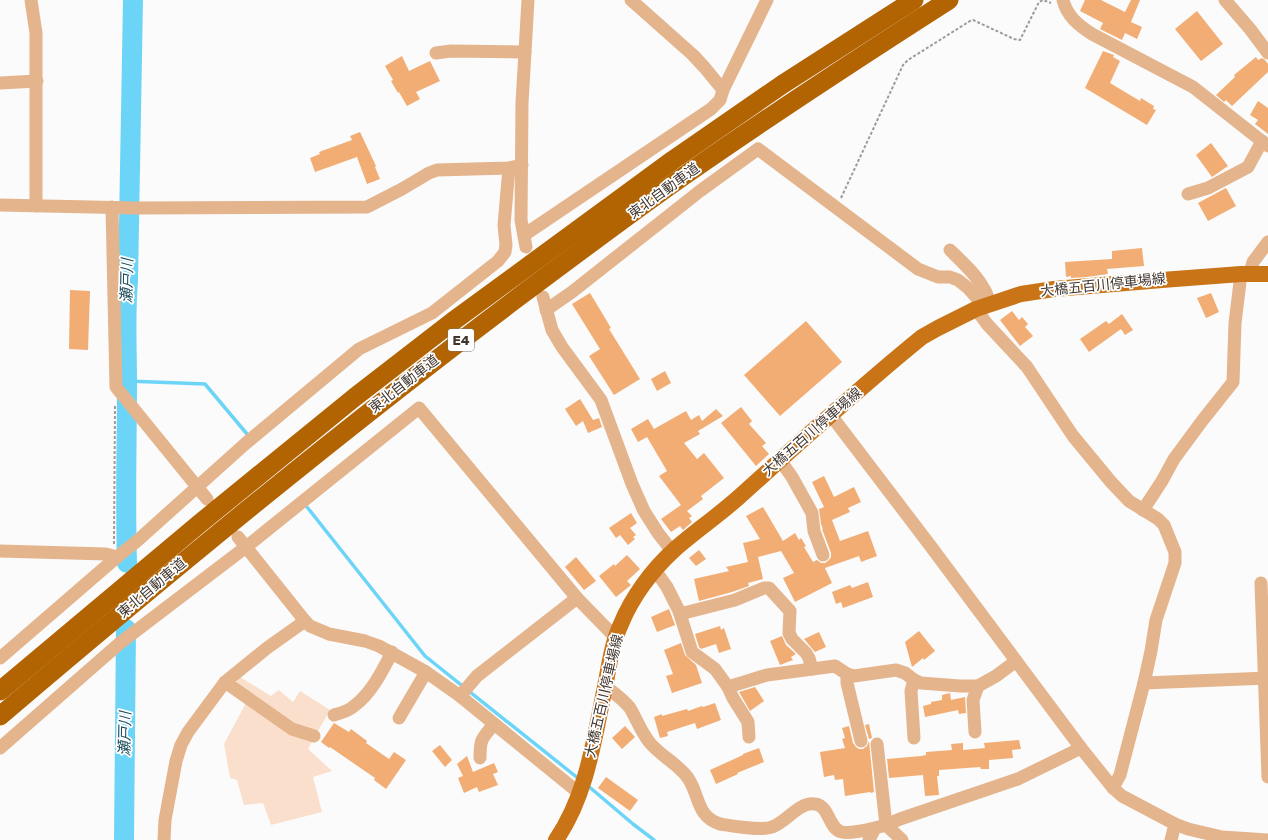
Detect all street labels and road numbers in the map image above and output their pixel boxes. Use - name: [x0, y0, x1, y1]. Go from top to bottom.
- street label: 東北自動車道: [625, 159, 703, 223]
- street label: 大橋五百川停車場線: [1039, 270, 1167, 300]
- road number: E4: [448, 329, 474, 351]
- street label: 東北自動車道: [366, 351, 442, 417]
- street label: 大橋五百川停車場線: [759, 384, 865, 480]
- street label: 東北自動車道: [114, 554, 190, 622]
- street label: 大橋五百川停車場線: [582, 633, 626, 759]

